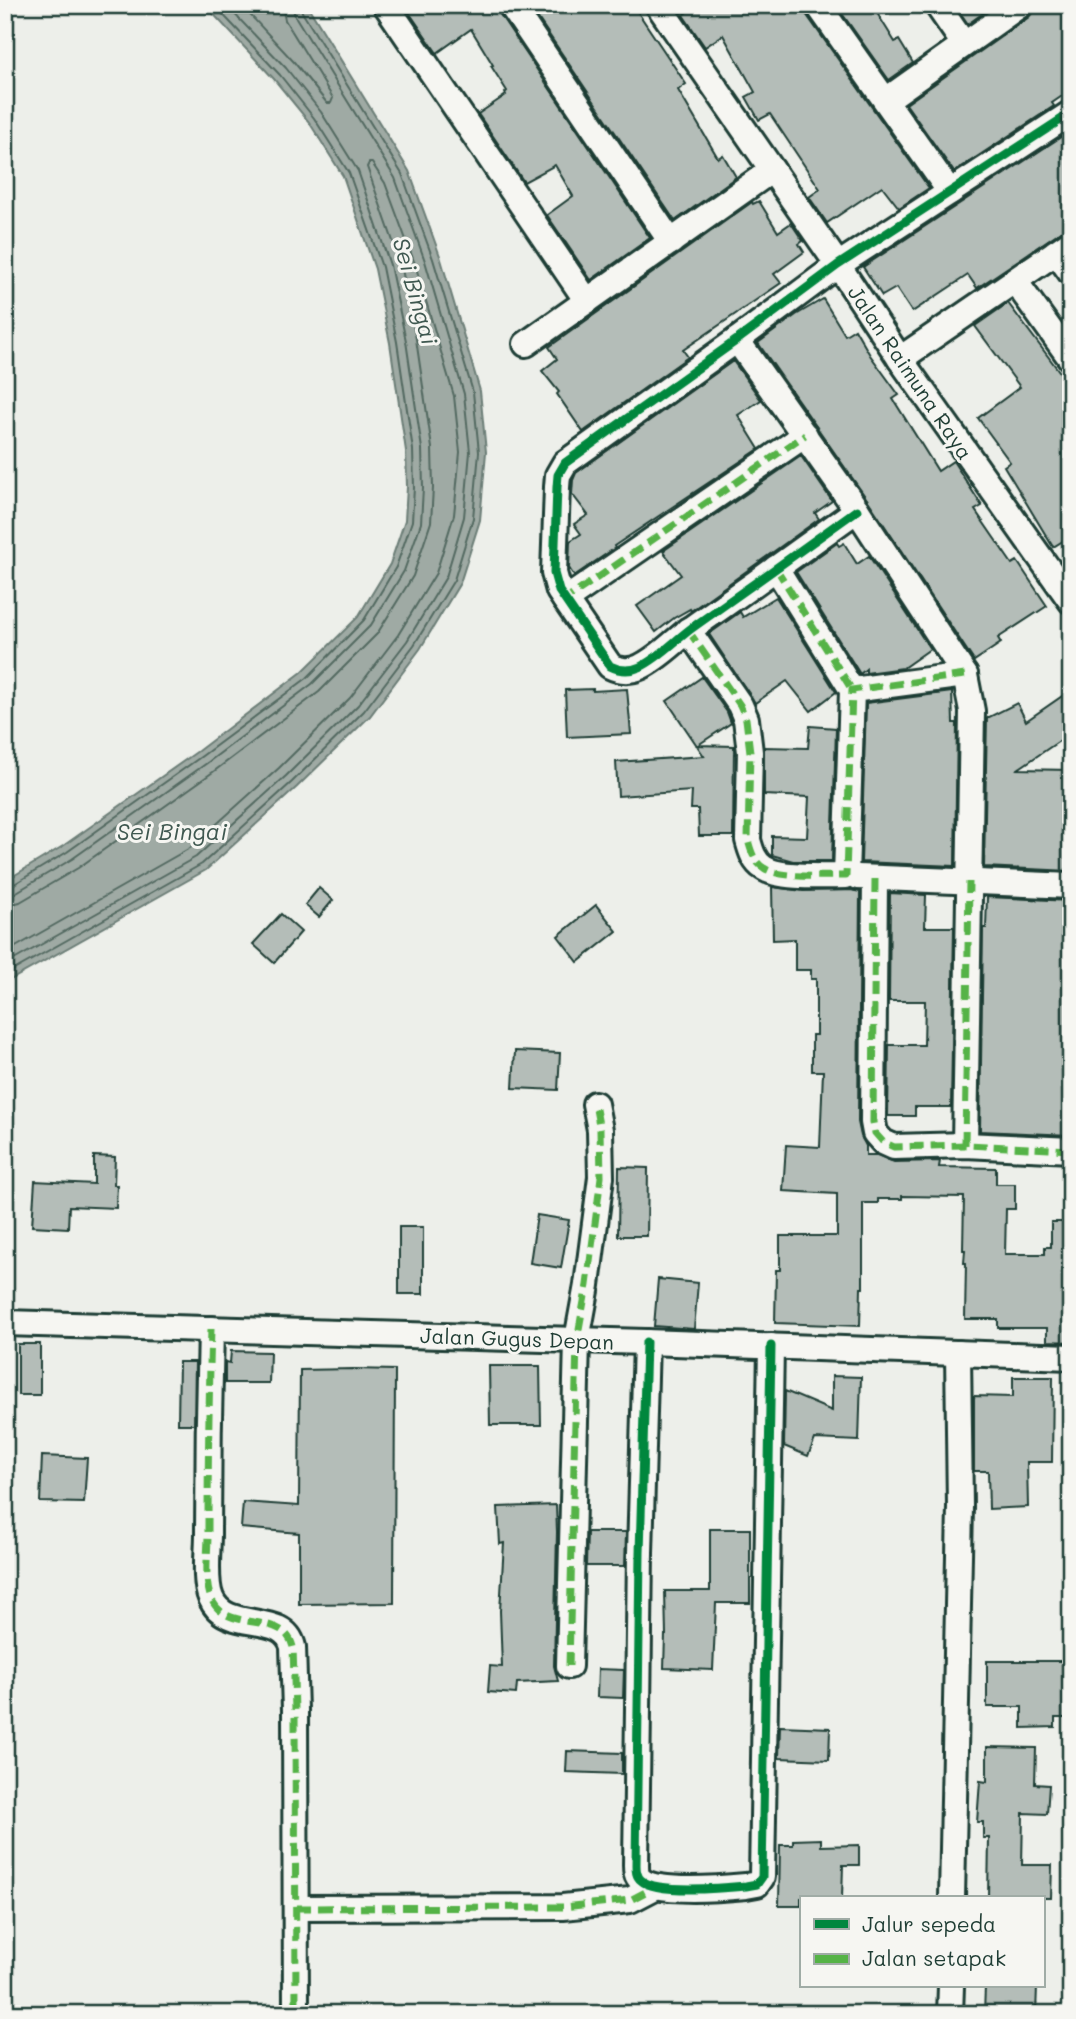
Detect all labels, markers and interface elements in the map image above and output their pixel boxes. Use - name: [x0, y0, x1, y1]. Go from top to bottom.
- water label: Sei Bingai: [386, 234, 446, 348]
- street label: Jalan Raimuna Raya: [843, 280, 979, 464]
- water label: Sei Bingai: [117, 816, 227, 846]
- street label: Jalan Gugus Depan: [420, 1321, 614, 1355]
- legend: [800, 1896, 1044, 1988]
- text: Jalur sepeda: [862, 1910, 996, 1937]
- text: Jalan setapak: [862, 1944, 1006, 1971]

